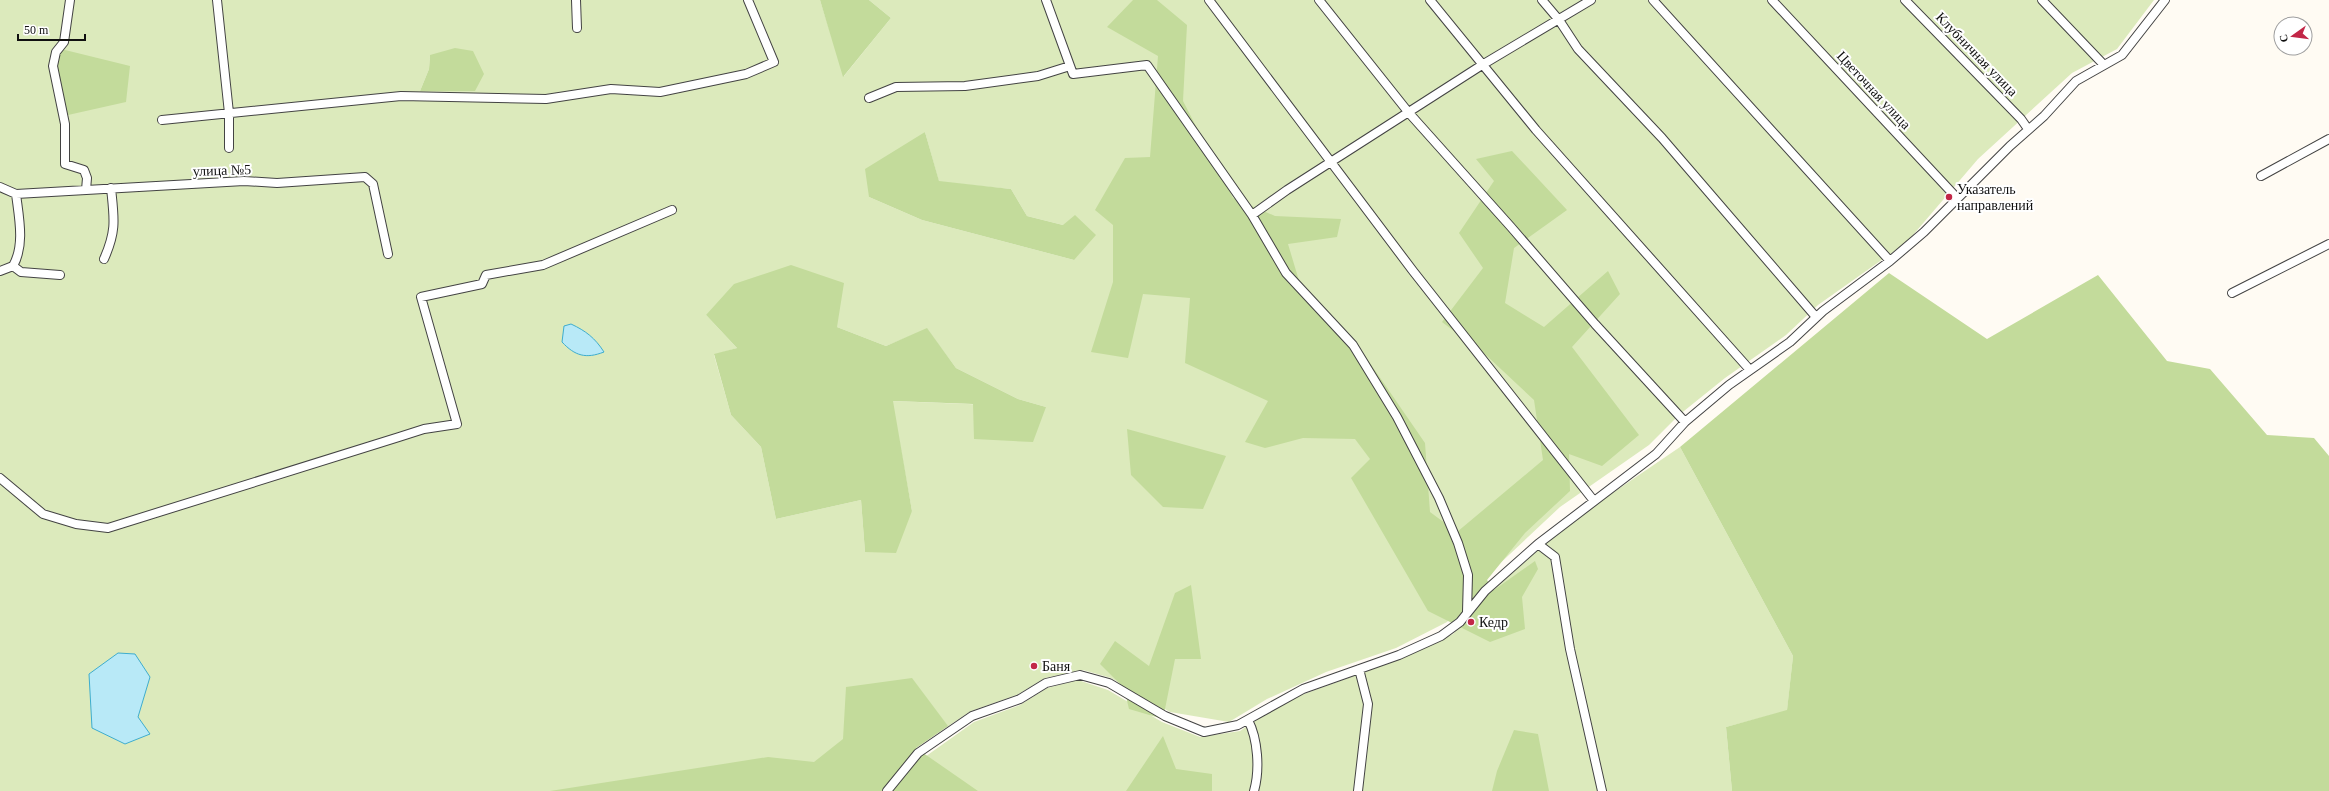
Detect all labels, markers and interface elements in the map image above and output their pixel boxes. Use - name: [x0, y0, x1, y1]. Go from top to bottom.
- street label: Клубничная улица: [1933, 9, 2021, 100]
- scale bar: [18, 16, 85, 42]
- north arrow: [2273, 16, 2313, 56]
- text: 50 m: [24, 23, 49, 37]
- text: С: [2277, 33, 2290, 44]
- street label: Цветочная улица: [1834, 48, 1914, 133]
- street label: улица №5: [193, 162, 251, 179]
- place label: Указатель направлений: [1957, 182, 2034, 213]
- marker: Указатель направлений: [1944, 192, 1954, 202]
- place label: Кедр: [1479, 615, 1508, 630]
- marker: Кедр: [1466, 617, 1476, 627]
- place label: Баня: [1042, 659, 1071, 674]
- marker: Баня: [1029, 661, 1039, 671]

